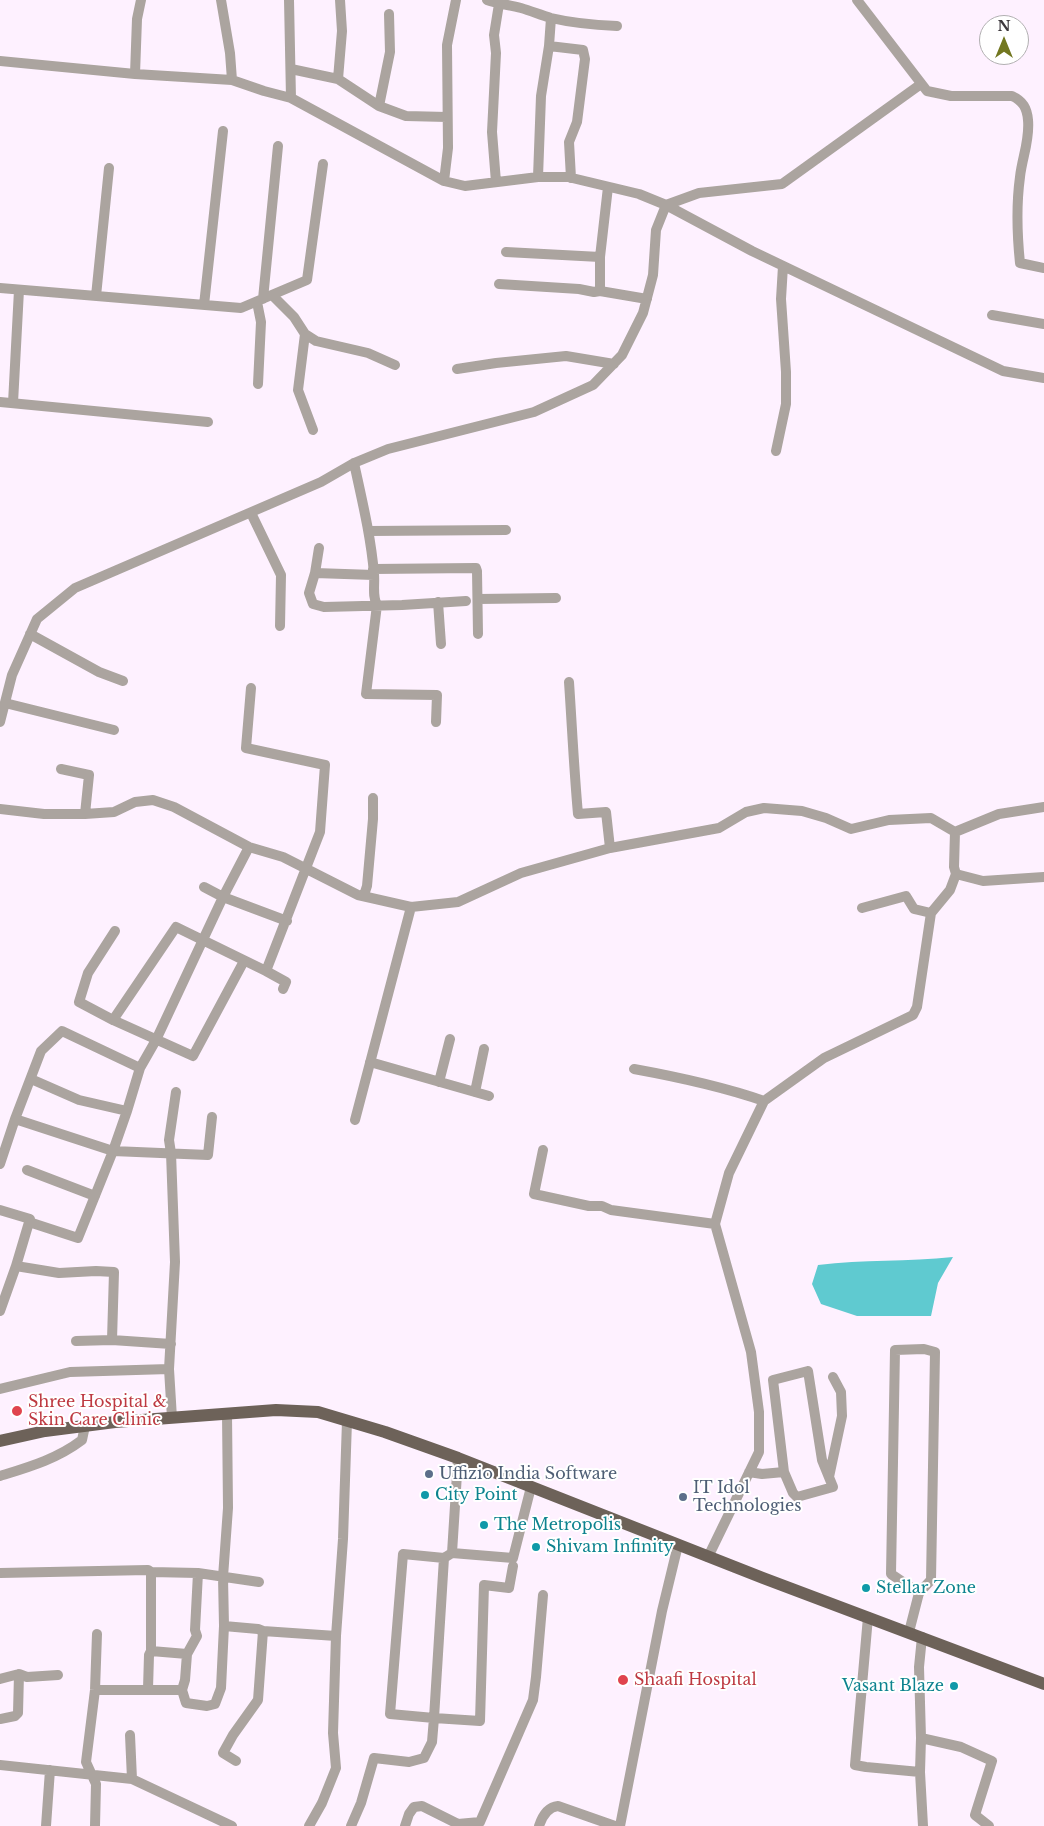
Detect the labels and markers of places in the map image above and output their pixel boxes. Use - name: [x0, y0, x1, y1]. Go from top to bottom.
- place label: Shree Hospital & Skin Care Clinic: [28, 1392, 167, 1430]
- marker: Shree Hospital & Skin Care Clinic: [10, 1404, 24, 1418]
- place label: Uffizio India Software: [439, 1464, 617, 1484]
- marker: Uffizio India Software: [423, 1468, 435, 1480]
- place label: IT Idol Technologies: [693, 1478, 802, 1516]
- place label: City Point: [435, 1485, 518, 1505]
- marker: City Point: [419, 1489, 431, 1501]
- marker: IT Idol Technologies: [677, 1491, 689, 1503]
- place label: The Metropolis: [494, 1515, 621, 1535]
- marker: The Metropolis: [478, 1519, 490, 1531]
- place label: Shivam Infinity: [546, 1537, 674, 1557]
- marker: Shivam Infinity: [530, 1541, 542, 1553]
- place label: Stellar Zone: [876, 1578, 976, 1598]
- marker: Stellar Zone: [860, 1582, 872, 1594]
- place label: Shaafi Hospital: [634, 1670, 757, 1690]
- marker: Shaafi Hospital: [616, 1673, 630, 1687]
- place label: Vasant Blaze: [842, 1676, 944, 1696]
- marker: Vasant Blaze: [948, 1680, 960, 1692]

